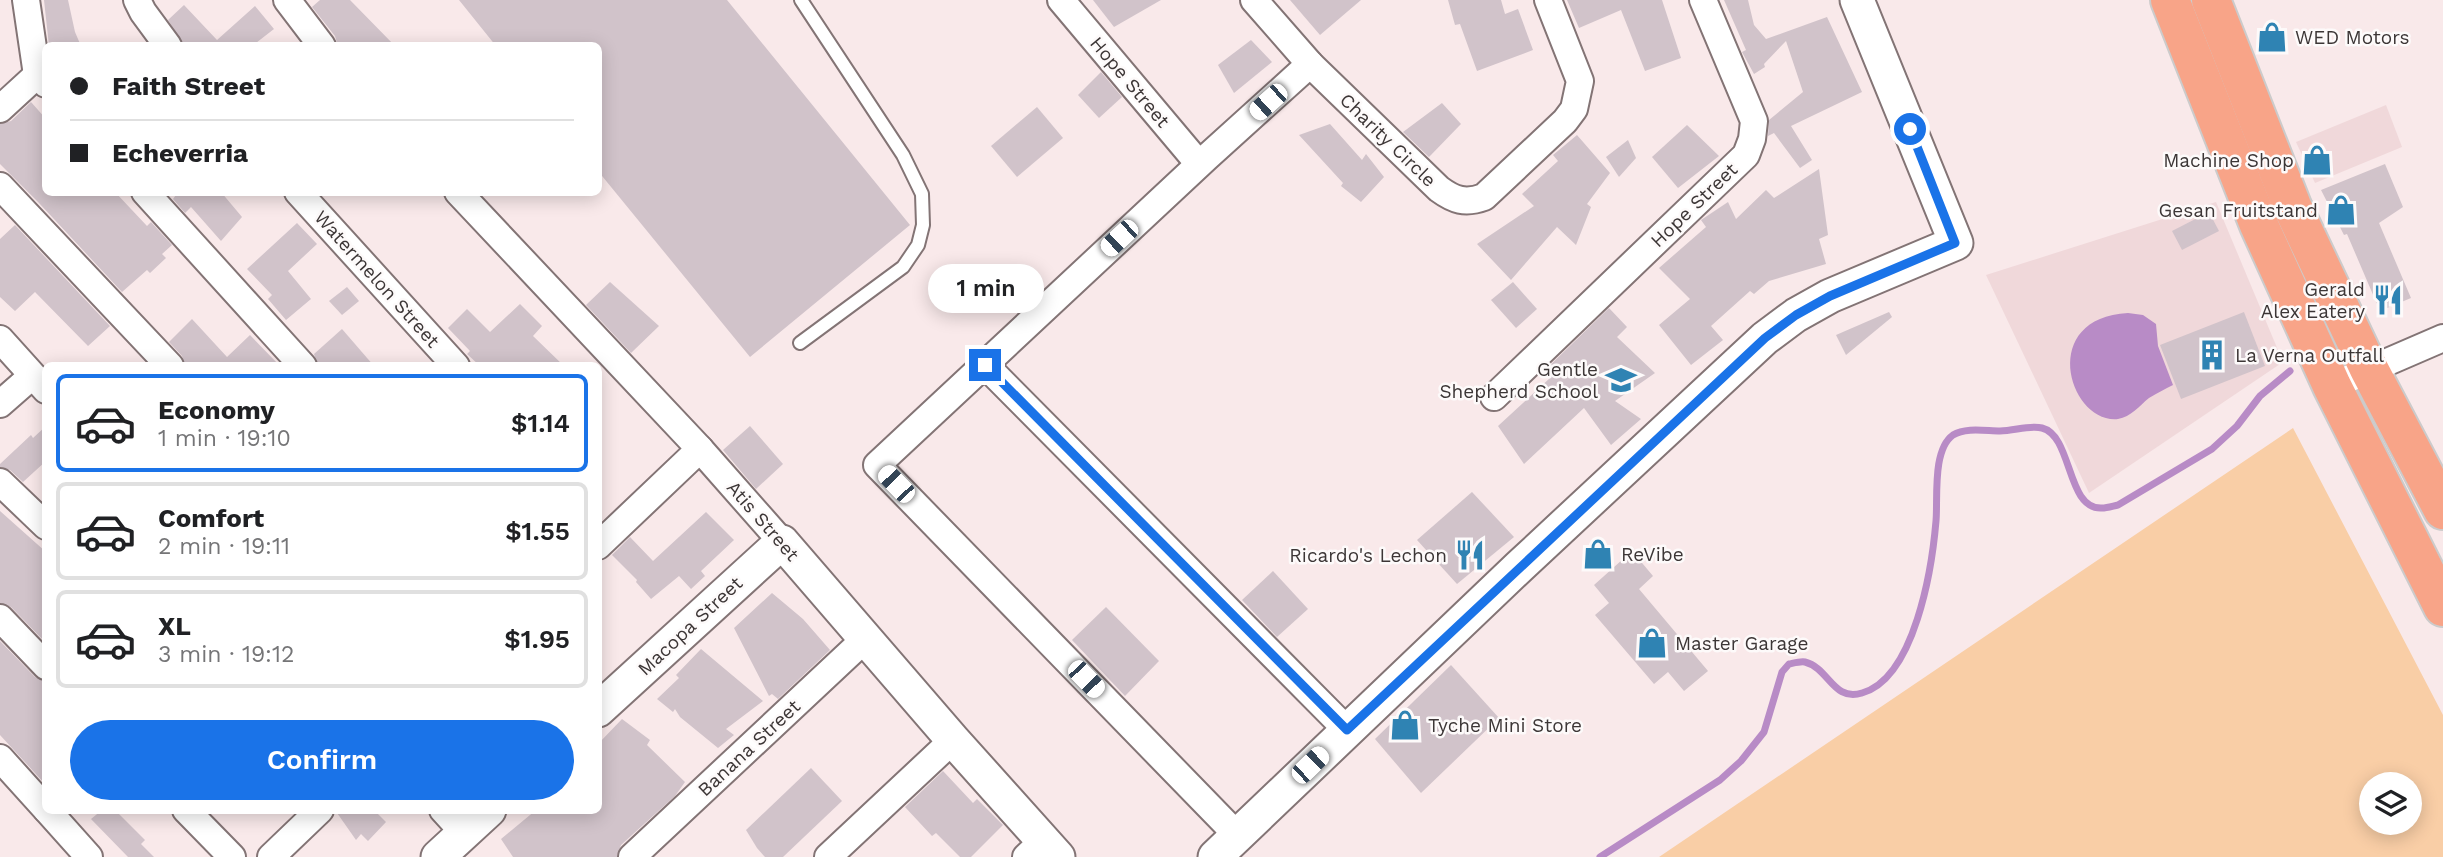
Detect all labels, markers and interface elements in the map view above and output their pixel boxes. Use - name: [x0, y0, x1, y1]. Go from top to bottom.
- shop icon: WED Motors: [2255, 20, 2289, 54]
- place label: WED Motors: [2295, 26, 2410, 49]
- street label: Hope Street: [1085, 32, 1175, 132]
- text: Faith Street: [112, 71, 265, 101]
- car: [1246, 80, 1291, 124]
- street label: Charity Circle: [1335, 88, 1441, 192]
- route start: [1894, 113, 1926, 145]
- text: Echeverria: [112, 138, 248, 168]
- shop icon: Machine Shop: [2300, 143, 2334, 177]
- place label: Machine Shop: [2163, 149, 2294, 172]
- street label: Hope Street: [1646, 158, 1742, 252]
- shop icon: Gesan Fruitstand: [2324, 193, 2358, 227]
- place label: Gesan Fruitstand: [2159, 199, 2318, 222]
- street label: Watermelon Street: [309, 206, 445, 352]
- car: [1097, 216, 1142, 260]
- callout: 1 min: [927, 264, 1043, 312]
- text: 1 min: [956, 275, 1016, 302]
- place label: Gerald Alex Eatery: [2261, 278, 2365, 323]
- restaurant icon: Gerald Alex Eatery: [2371, 283, 2405, 317]
- building icon: La Verna Outfall: [2195, 338, 2229, 372]
- place label: La Verna Outfall: [2235, 344, 2384, 367]
- route end: [969, 349, 1001, 381]
- place label: Gentle Shepherd School: [1439, 358, 1598, 403]
- school or university icon: Gentle Shepherd School: [1604, 363, 1638, 397]
- icon: car: [74, 392, 137, 455]
- text: Economy: [158, 395, 275, 425]
- text: $1.14: [511, 408, 570, 438]
- text: 1 min · 19:10: [158, 425, 291, 452]
- car: [874, 462, 919, 506]
- street label: Atis Street: [722, 476, 804, 566]
- icon: car: [74, 500, 137, 563]
- text: Comfort: [158, 503, 264, 533]
- text: $1.55: [505, 516, 570, 546]
- text: 2 min · 19:11: [158, 533, 290, 560]
- shop icon: ReVibe: [1581, 537, 1615, 571]
- restaurant icon: Ricardo's Lechon: [1453, 538, 1487, 572]
- place label: ReVibe: [1621, 543, 1684, 566]
- place label: Ricardo's Lechon: [1289, 544, 1447, 567]
- street label: Macopa Street: [633, 572, 747, 680]
- icon: car: [74, 608, 137, 671]
- text: XL: [158, 611, 191, 641]
- text: $1.95: [504, 624, 570, 654]
- shop icon: Master Garage: [1635, 626, 1669, 660]
- place label: Master Garage: [1675, 632, 1808, 655]
- text: 3 min · 19:12: [158, 641, 294, 668]
- car: [1064, 657, 1109, 701]
- street label: Banana Street: [693, 695, 805, 801]
- shop icon: Tyche Mini Store: [1388, 708, 1422, 742]
- place label: Tyche Mini Store: [1428, 714, 1582, 737]
- button: Confirm: [70, 720, 574, 800]
- car: [1288, 743, 1333, 787]
- map controls: [2359, 772, 2422, 835]
- button: layers: [2359, 772, 2422, 835]

